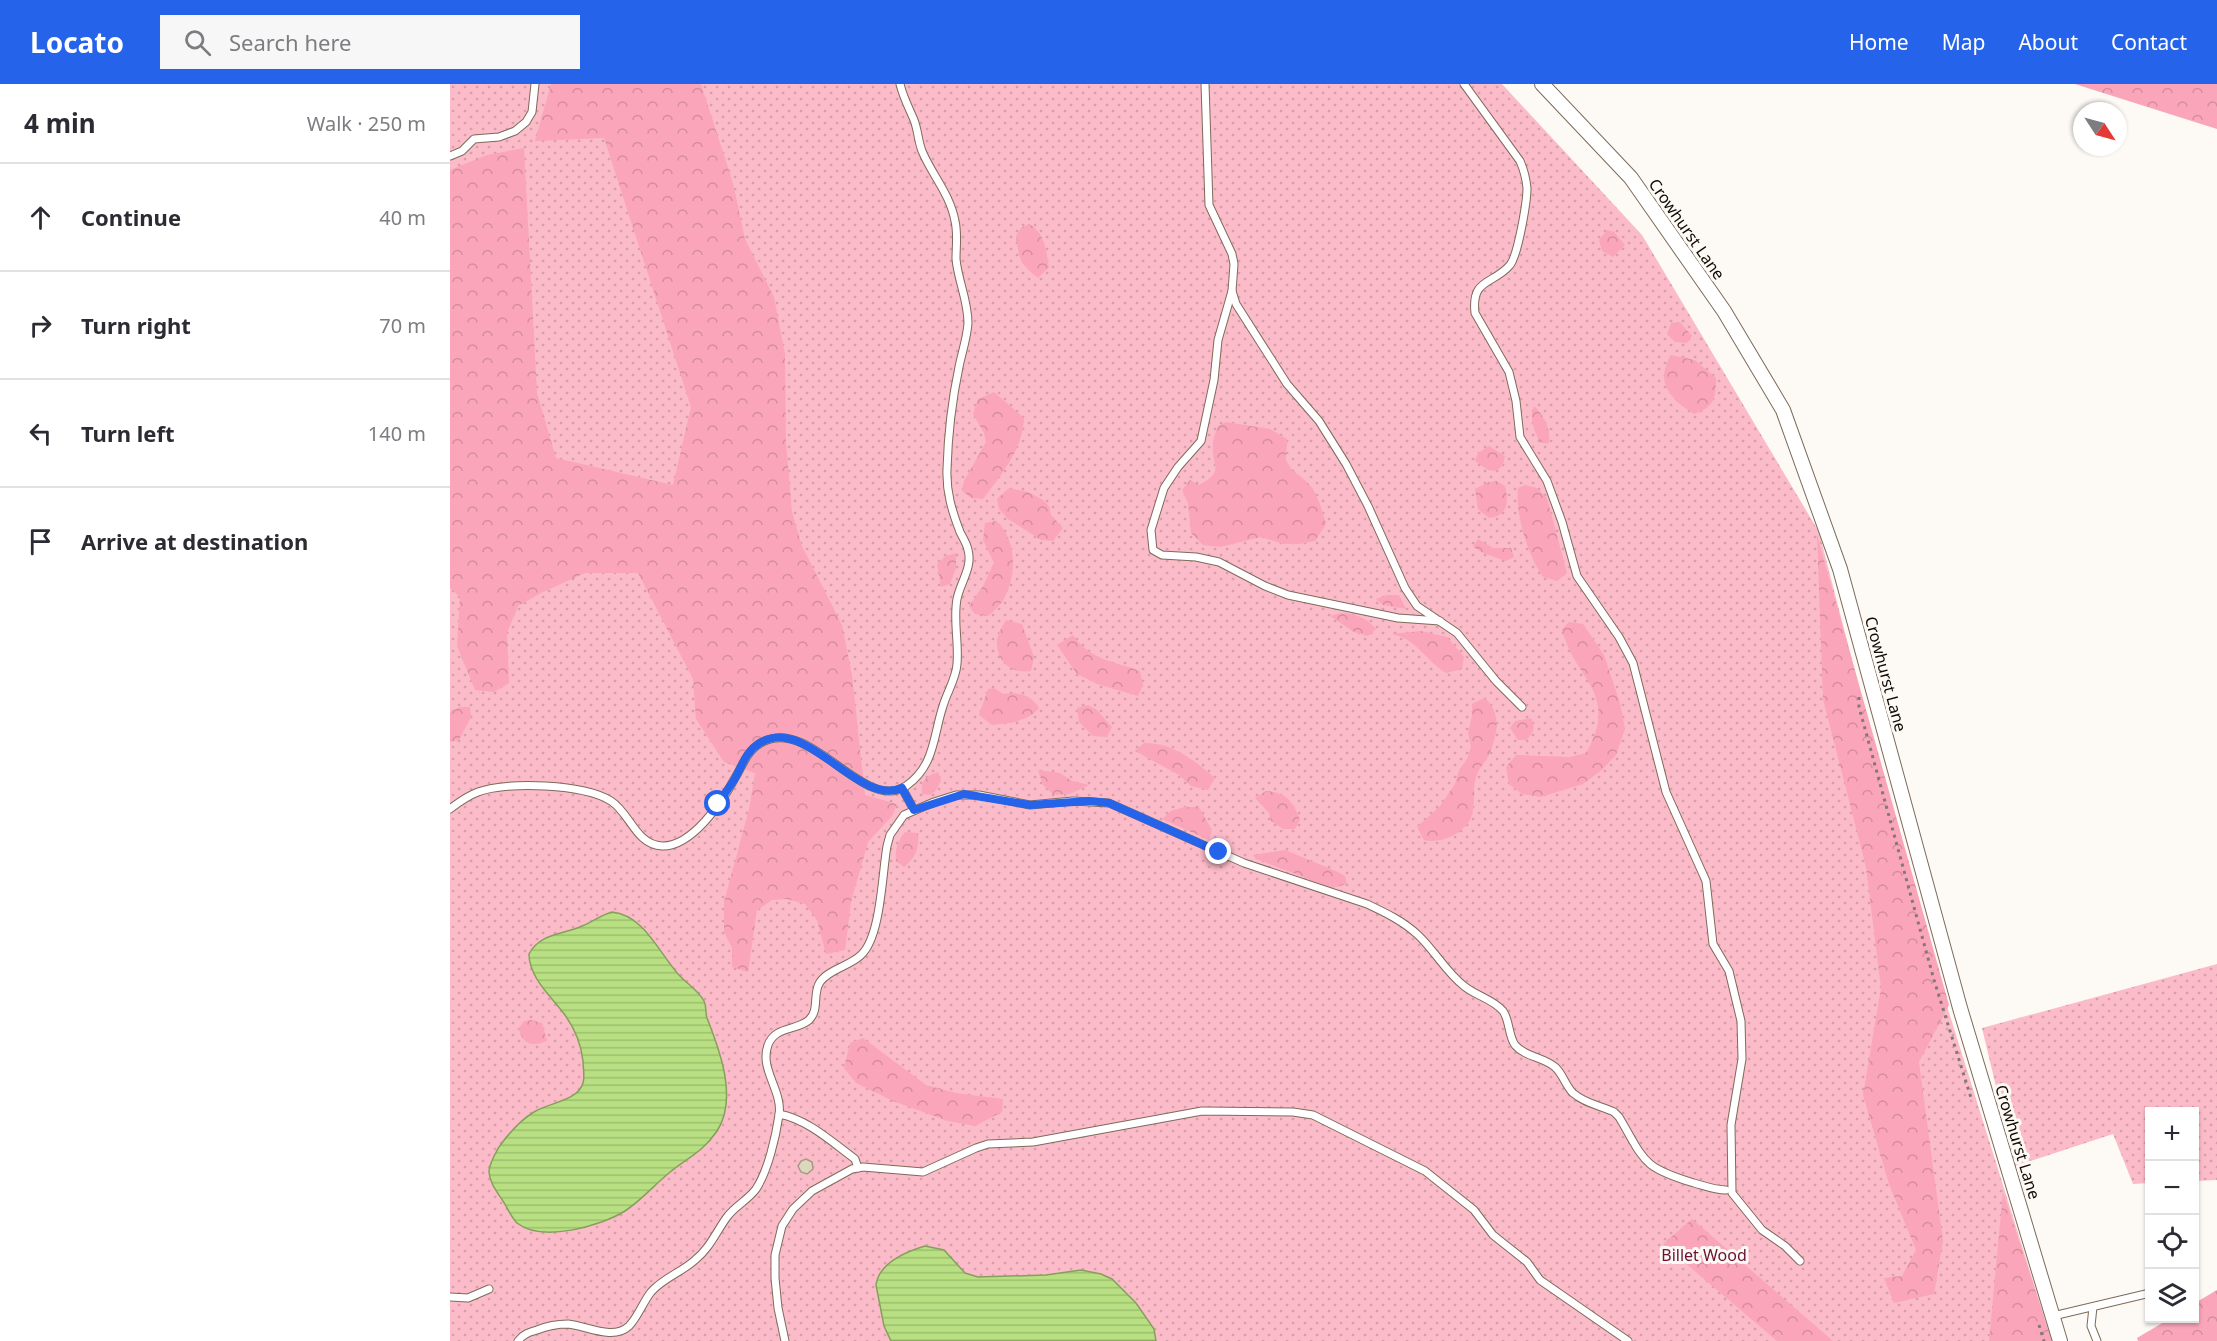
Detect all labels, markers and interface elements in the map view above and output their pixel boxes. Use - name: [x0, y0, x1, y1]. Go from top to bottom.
- search box: [160, 15, 580, 69]
- text: Locato: [30, 23, 124, 61]
- icon: search: [181, 26, 214, 59]
- text: Search here: [229, 27, 351, 57]
- text: Home: [1849, 28, 1909, 56]
- text: Map: [1942, 28, 1985, 56]
- text: About: [2018, 28, 2078, 56]
- text: Contact: [2111, 28, 2187, 56]
- north arrow: [2073, 102, 2127, 156]
- text: 4 min: [24, 105, 96, 141]
- text: Walk · 250 m: [307, 110, 426, 137]
- street label: Crowhurst Lane: [1644, 174, 1730, 284]
- icon: ahead: [24, 201, 57, 234]
- text: Continue: [81, 202, 181, 232]
- text: 40 m: [379, 204, 426, 231]
- icon: right: [24, 309, 57, 342]
- text: Turn right: [81, 310, 191, 340]
- text: 70 m: [379, 312, 426, 339]
- icon: left: [24, 417, 57, 450]
- text: Turn left: [81, 418, 175, 448]
- text: 140 m: [368, 420, 426, 447]
- icon: arrive: [24, 525, 57, 558]
- text: Arrive at destination: [81, 526, 308, 556]
- street label: Crowhurst Lane: [1860, 614, 1912, 734]
- route start: [704, 790, 730, 816]
- route end: [1205, 838, 1231, 864]
- street label: Crowhurst Lane: [1990, 1082, 2046, 1202]
- map controls: [2145, 1107, 2199, 1323]
- button: +: [2145, 1107, 2199, 1161]
- button: −: [2145, 1161, 2199, 1215]
- button: locate: [2145, 1215, 2199, 1269]
- park label: Billet Wood: [1661, 1244, 1747, 1266]
- button: layers: [2145, 1269, 2199, 1323]

